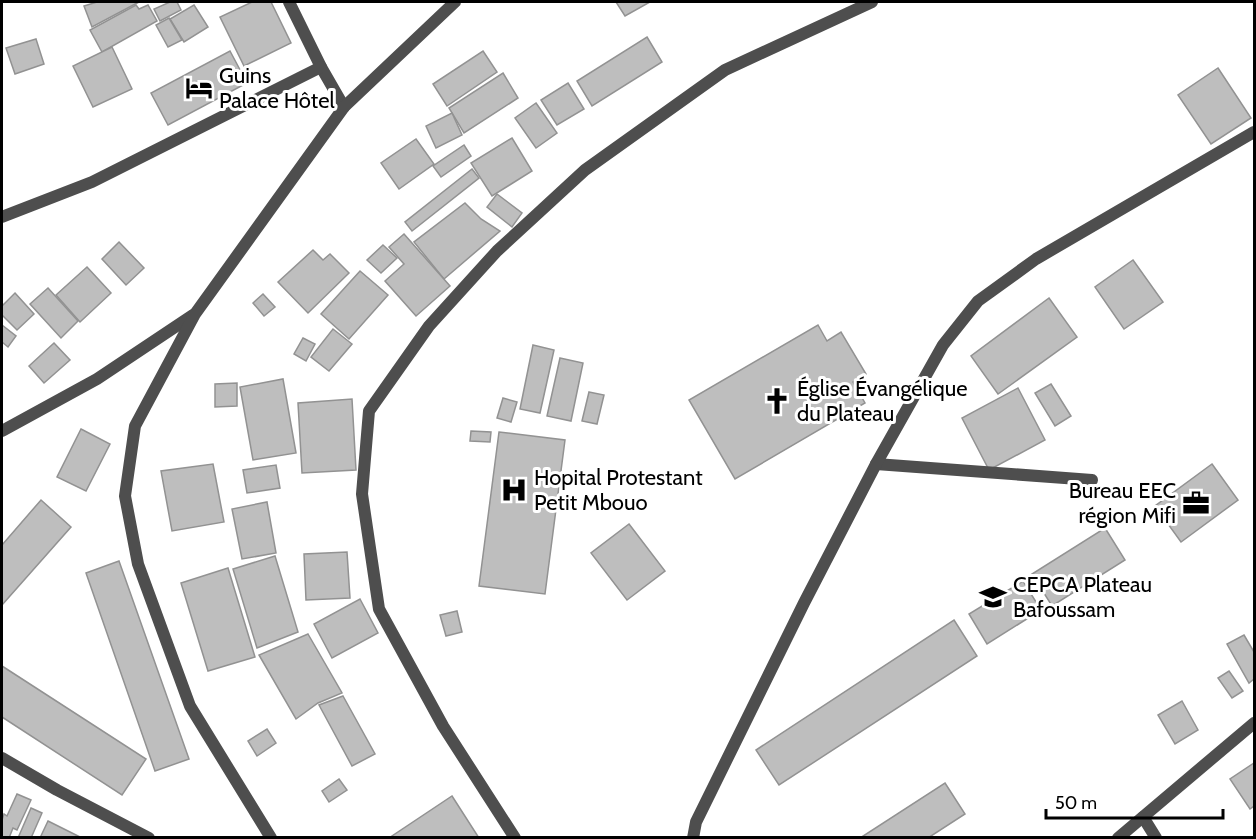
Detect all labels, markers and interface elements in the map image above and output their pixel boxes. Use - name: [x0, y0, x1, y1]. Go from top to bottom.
- place label: Guins Palace Hôtel: [219, 62, 335, 114]
- hotel icon: Guins Palace Hôtel: [184, 73, 214, 103]
- place label: Église Évangélique du Plateau: [797, 375, 968, 427]
- church icon: Église Évangélique du Plateau: [762, 386, 792, 416]
- place label: Hopital Protestant Petit Mbouo: [534, 464, 703, 516]
- hospital icon: Hopital Protestant Petit Mbouo: [499, 475, 529, 505]
- place label: Bureau EEC région Mifi: [1069, 477, 1176, 529]
- office icon: Bureau EEC région Mifi: [1181, 488, 1211, 518]
- place label: CEPCA Plateau Bafoussam: [1013, 571, 1152, 623]
- school or university icon: CEPCA Plateau Bafoussam: [978, 582, 1008, 612]
- scale bar: [1046, 782, 1223, 820]
- text: 50 m: [1055, 792, 1097, 814]

